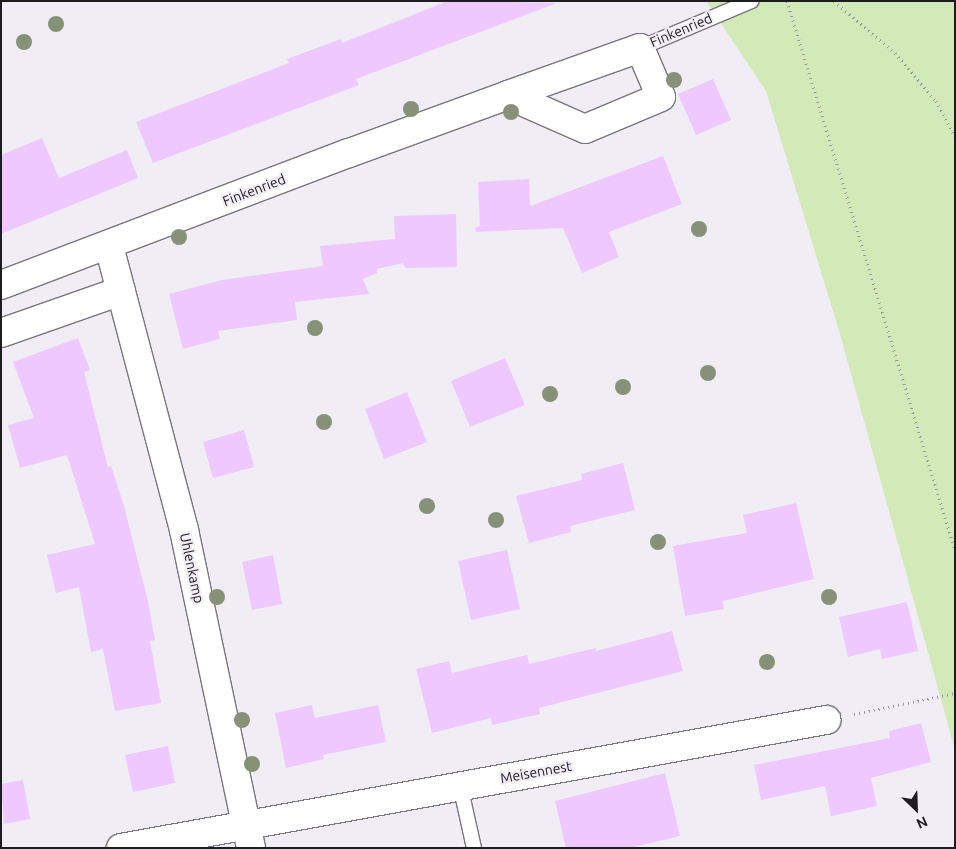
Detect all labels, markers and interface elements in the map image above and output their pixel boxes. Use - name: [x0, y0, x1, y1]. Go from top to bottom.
- street label: Finkenried: [647, 9, 715, 51]
- street label: Finkenried: [220, 170, 288, 210]
- street label: Uhlenkamp: [176, 531, 208, 605]
- street label: Meisennest: [499, 757, 573, 787]
- north arrow: [891, 784, 941, 834]
- text: N: [914, 813, 930, 832]

